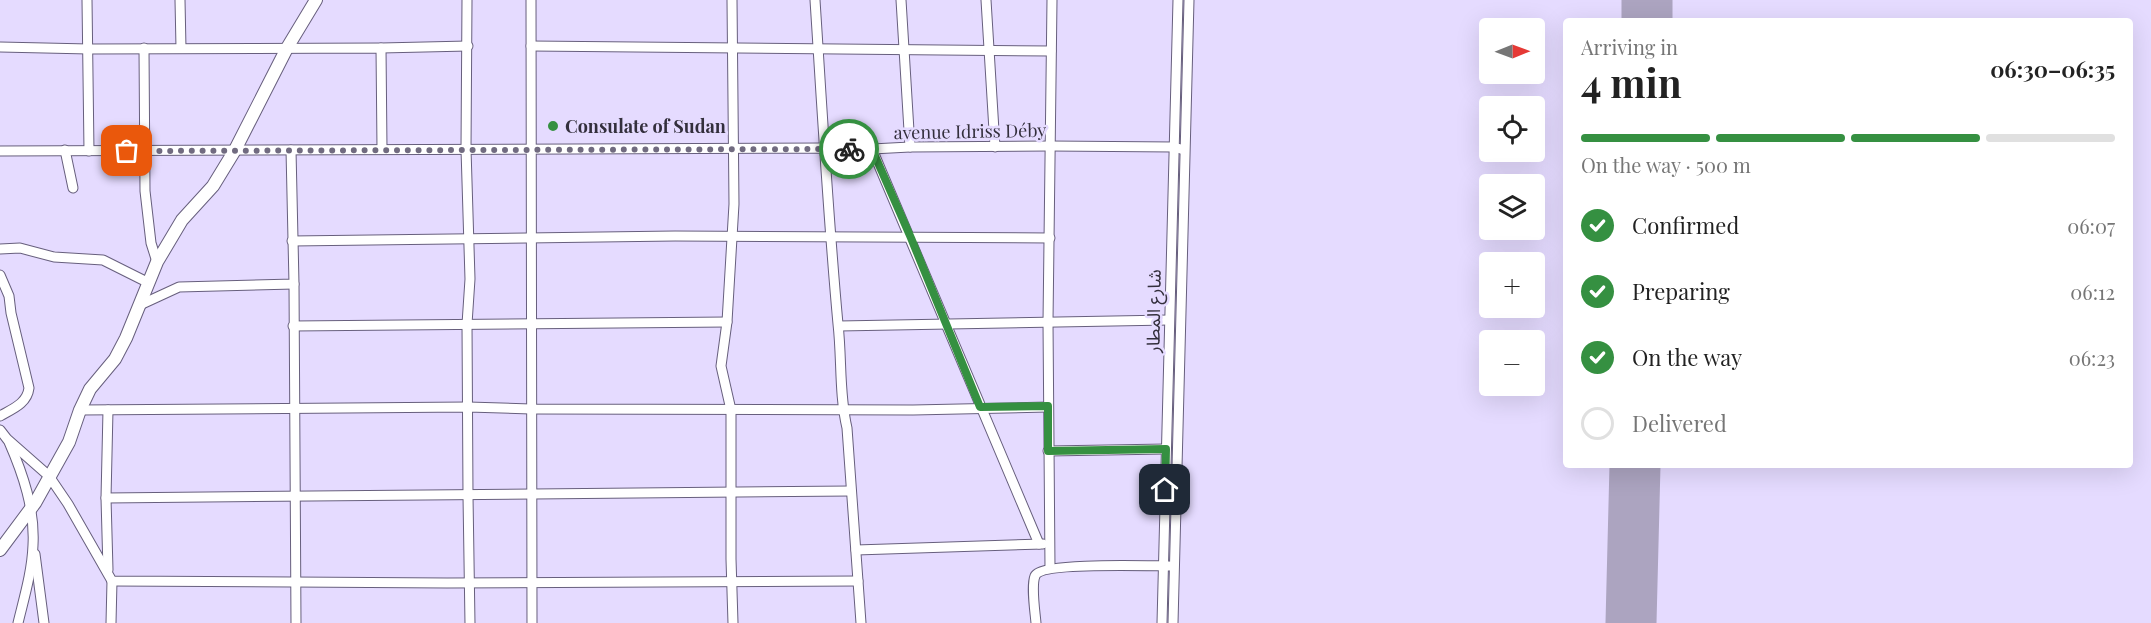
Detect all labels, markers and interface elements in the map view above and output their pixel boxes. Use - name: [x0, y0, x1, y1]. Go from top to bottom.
- north arrow: [1479, 18, 1545, 84]
- map controls: [1479, 18, 1545, 396]
- text: Arriving in: [1581, 33, 1678, 60]
- text: 06:30–06:35: [1990, 54, 2115, 84]
- text: 4 min: [1581, 56, 1682, 108]
- button: locate: [1479, 96, 1545, 162]
- place label: Consulate of Sudan: [565, 114, 726, 138]
- street label: avenue Idriss Déby: [893, 118, 1047, 144]
- marker: Consulate of Sudan: [546, 119, 560, 133]
- courier: [819, 119, 879, 179]
- pin: [101, 125, 152, 176]
- icon: bike: [833, 133, 866, 166]
- icon: bag: [110, 134, 143, 167]
- text: On the way · 500 m: [1581, 151, 1751, 178]
- button: layers: [1479, 174, 1545, 240]
- icon: check: [1581, 209, 1614, 242]
- text: Confirmed: [1632, 210, 1739, 240]
- text: 06:07: [2067, 212, 2115, 239]
- button: +: [1479, 252, 1545, 318]
- street label: شارع المطار: [1140, 269, 1169, 354]
- icon: check: [1581, 275, 1614, 308]
- text: Preparing: [1632, 276, 1730, 306]
- text: 06:12: [2070, 278, 2115, 305]
- button: −: [1479, 330, 1545, 396]
- icon: check: [1581, 341, 1614, 374]
- text: On the way: [1632, 342, 1742, 372]
- text: 06:23: [2069, 344, 2115, 371]
- text: Delivered: [1632, 408, 1727, 438]
- pin: [1139, 464, 1190, 515]
- icon: home: [1148, 473, 1181, 506]

